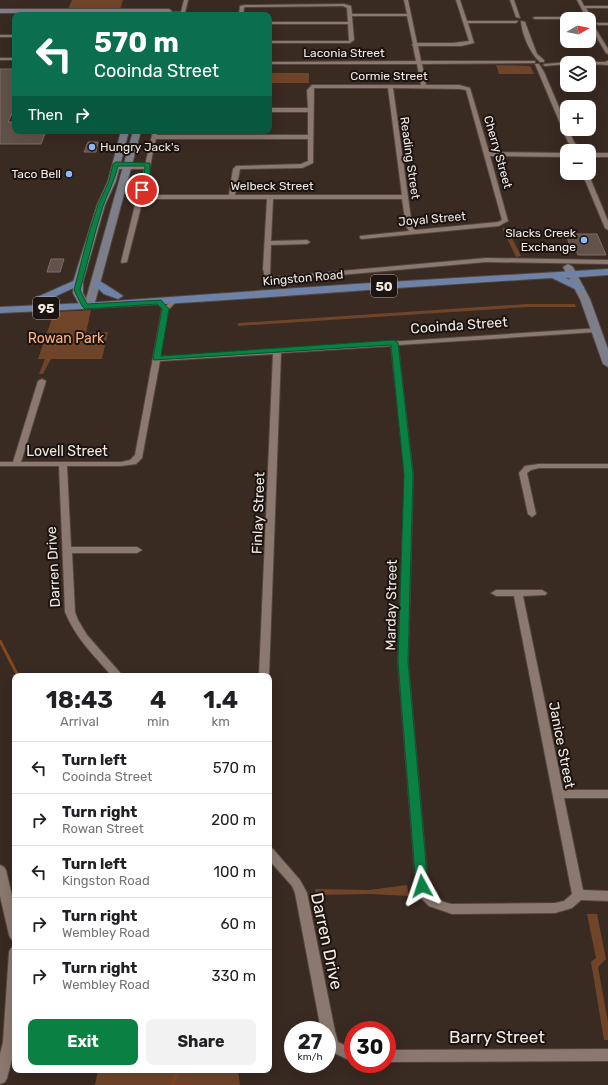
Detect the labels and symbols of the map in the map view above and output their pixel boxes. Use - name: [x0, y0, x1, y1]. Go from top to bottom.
- north arrow: [560, 12, 596, 48]
- street label: Laconia Street: [303, 46, 385, 60]
- street label: Cormie Street: [350, 69, 428, 83]
- street label: Cherry Street: [481, 114, 515, 190]
- street label: Reading Street: [397, 116, 423, 200]
- place label: Hungry Jack's: [100, 140, 180, 154]
- marker: Hungry Jack's: [87, 142, 97, 152]
- place label: Taco Bell: [12, 167, 61, 181]
- marker: Taco Bell: [64, 169, 74, 179]
- pin: [125, 173, 159, 207]
- street label: Welbeck Street: [230, 179, 314, 193]
- street label: Joyal Street: [398, 209, 467, 229]
- place label: Slacks Creek Exchange: [505, 226, 577, 254]
- marker: Slacks Creek Exchange: [579, 235, 589, 245]
- street label: Kingston Road: [262, 268, 344, 288]
- road number: 50: [371, 275, 397, 297]
- road number: 95: [33, 297, 59, 319]
- street label: Cooinda Street: [410, 314, 509, 337]
- park label: Rowan Park: [28, 330, 105, 347]
- street label: Lovell Street: [26, 443, 108, 460]
- street label: Finlay Street: [249, 471, 268, 554]
- street label: Darren Drive: [43, 526, 64, 608]
- street label: Marday Street: [382, 559, 401, 651]
- street label: Janice Street: [545, 700, 578, 790]
- position arrow: [401, 865, 443, 907]
- street label: Darren Drive: [307, 891, 347, 991]
- speed limit sign: 30: [344, 1021, 396, 1073]
- street label: Barry Street: [449, 1027, 545, 1047]

